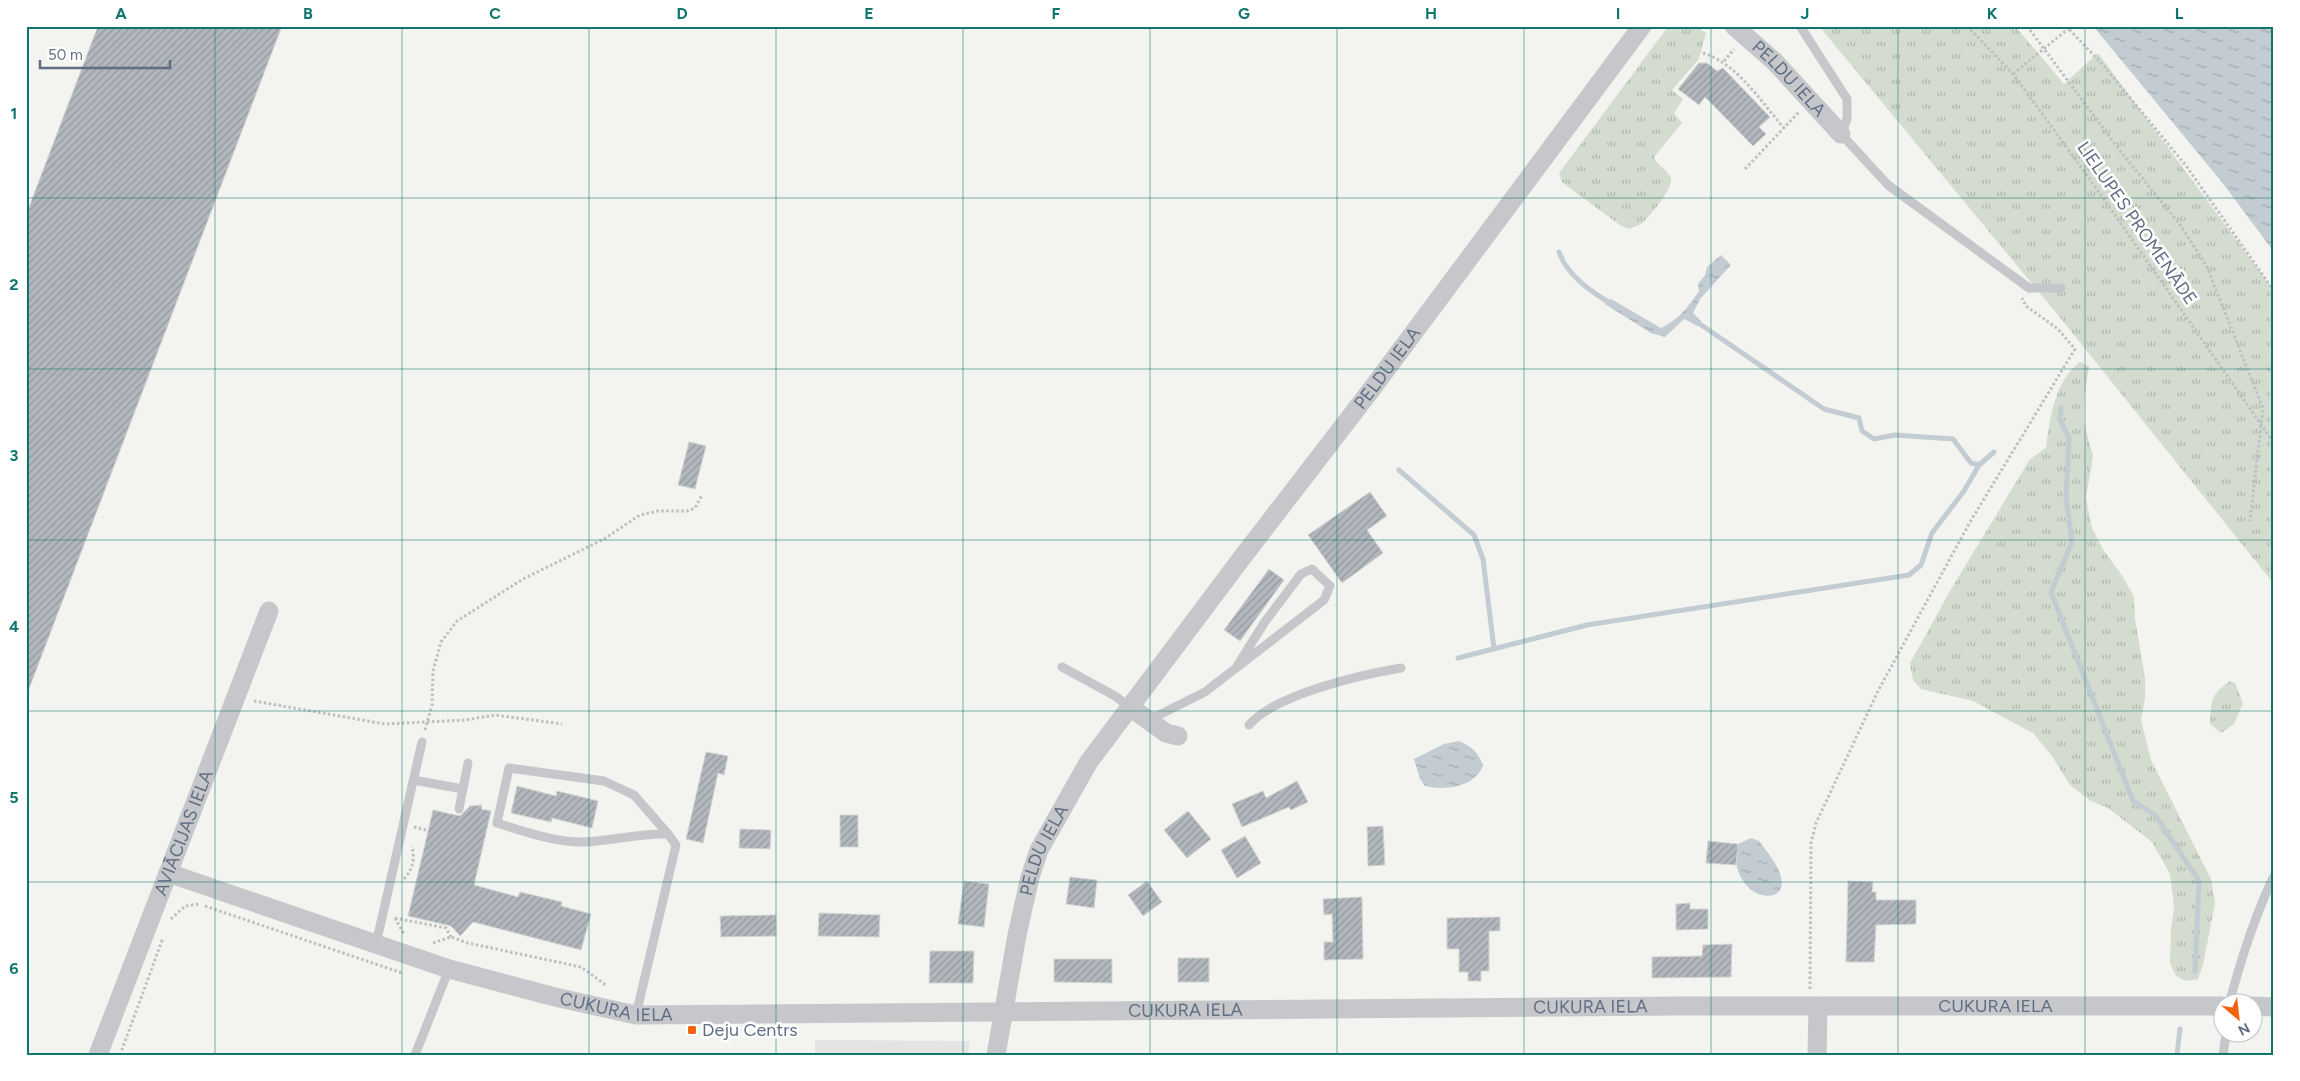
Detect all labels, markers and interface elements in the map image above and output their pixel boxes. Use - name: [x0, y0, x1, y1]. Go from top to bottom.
- text: A: [115, 4, 127, 23]
- text: B: [303, 4, 313, 23]
- text: C: [489, 4, 501, 23]
- text: D: [676, 4, 688, 23]
- text: E: [864, 4, 874, 23]
- text: F: [1052, 4, 1061, 23]
- text: G: [1238, 4, 1250, 23]
- text: H: [1425, 4, 1437, 23]
- text: I: [1616, 4, 1620, 23]
- text: J: [1801, 4, 1809, 23]
- text: K: [1987, 4, 1998, 23]
- text: L: [2175, 4, 2184, 23]
- street label: PELDU IELA: [1747, 36, 1830, 121]
- scale bar: [40, 38, 170, 70]
- text: 50 m: [48, 46, 83, 64]
- text: 1: [11, 104, 17, 123]
- street label: LIELUPES PROMENĀDE: [2072, 137, 2202, 309]
- text: 2: [9, 275, 19, 294]
- street label: PELDU IELA: [1349, 323, 1425, 414]
- text: 3: [10, 446, 19, 465]
- text: 4: [9, 617, 19, 636]
- street label: AVIĀCIJAS IELA: [149, 767, 218, 899]
- text: 5: [9, 788, 19, 807]
- street label: PELDU IELA: [1015, 801, 1073, 898]
- text: 6: [9, 959, 19, 978]
- street label: CUKURA IELA: [558, 987, 673, 1026]
- north arrow: [2212, 994, 2262, 1044]
- street label: CUKURA IELA: [1533, 995, 1648, 1018]
- street label: CUKURA IELA: [1938, 995, 2053, 1017]
- street label: CUKURA IELA: [1128, 999, 1243, 1022]
- place label: Deju Centrs: [702, 1019, 798, 1041]
- text: N: [2235, 1019, 2253, 1039]
- marker: Deju Centrs: [686, 1024, 698, 1036]

